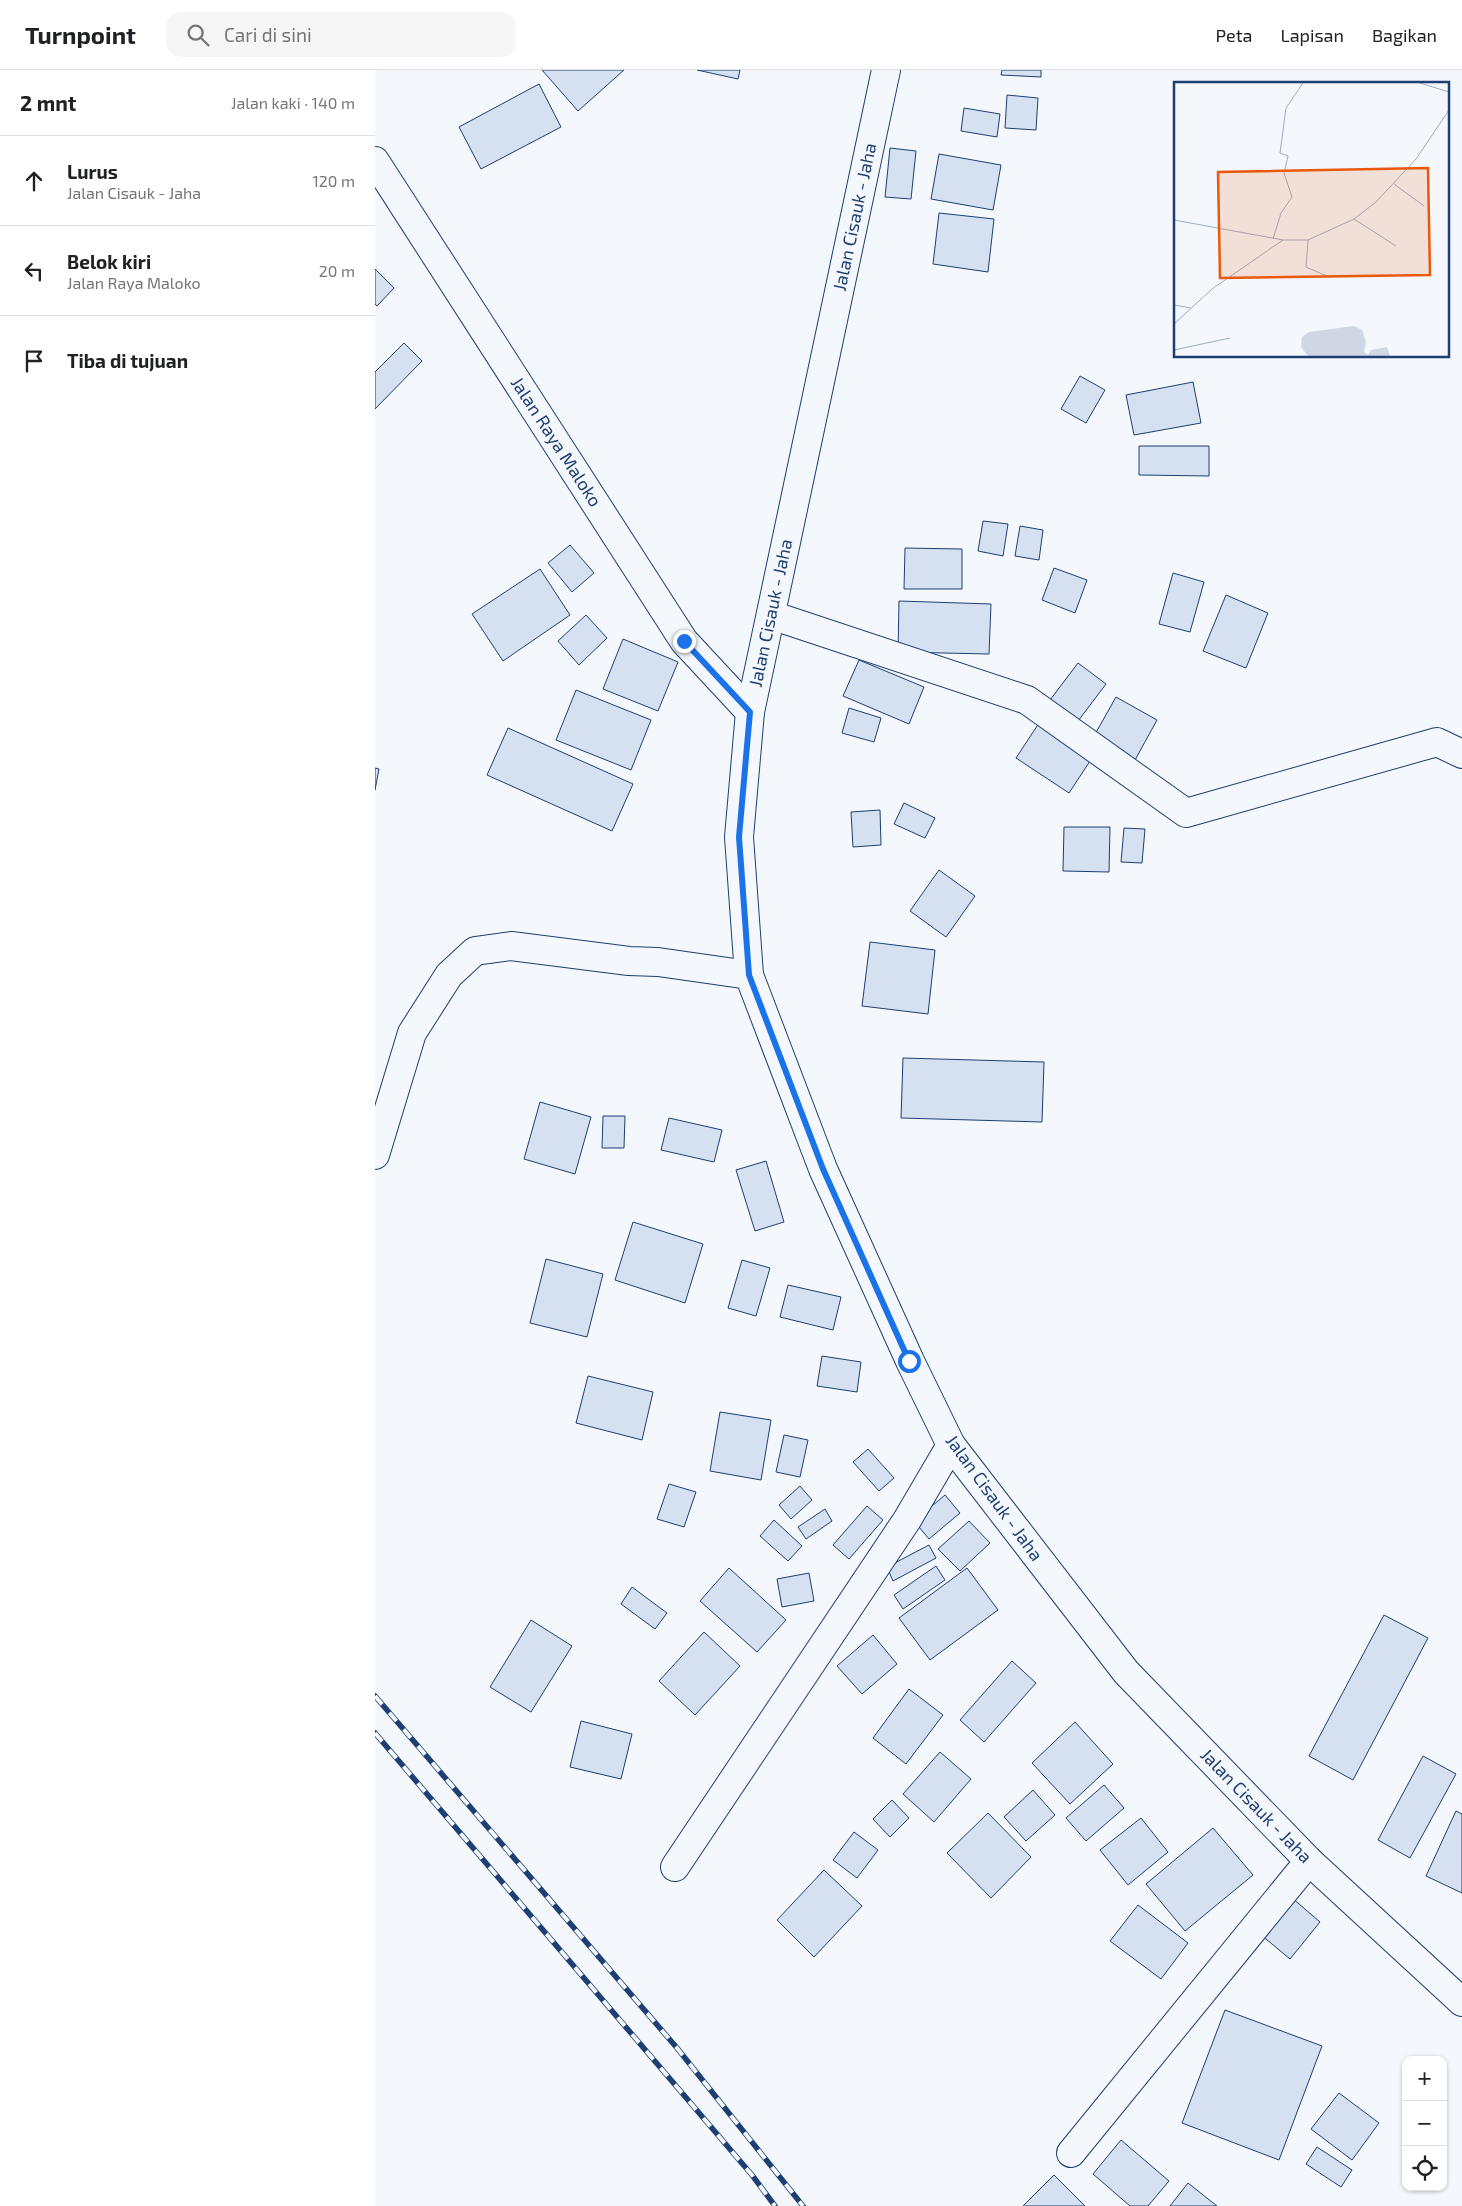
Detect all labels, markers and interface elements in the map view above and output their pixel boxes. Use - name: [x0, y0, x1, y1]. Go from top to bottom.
- search box: [166, 12, 516, 57]
- text: Turnpoint: [25, 20, 136, 49]
- icon: search: [184, 21, 212, 49]
- text: Cari di sini: [224, 23, 312, 46]
- text: Peta: [1215, 24, 1252, 46]
- text: Lapisan: [1280, 24, 1344, 46]
- text: Bagikan: [1372, 24, 1437, 46]
- inset map: [1174, 82, 1449, 358]
- text: 2 mnt: [20, 90, 76, 115]
- text: Jalan kaki · 140 m: [231, 93, 355, 112]
- street label: Jalan Cisauk - Jaha: [828, 141, 880, 293]
- text: Lurus: [67, 160, 118, 183]
- icon: ahead: [20, 167, 48, 195]
- text: 120 m: [312, 171, 355, 190]
- text: Jalan Cisauk - Jaha: [67, 183, 201, 202]
- text: Belok kiri: [67, 250, 151, 273]
- icon: left: [20, 257, 48, 285]
- text: 20 m: [319, 261, 355, 280]
- text: Jalan Raya Maloko: [67, 273, 201, 292]
- icon: arrive: [20, 347, 48, 375]
- text: Tiba di tujuan: [67, 349, 188, 372]
- street label: Jalan Raya Maloko: [507, 372, 607, 511]
- street label: Jalan Cisauk - Jaha: [744, 537, 796, 689]
- route end: [673, 630, 696, 653]
- route start: [898, 1350, 921, 1373]
- street label: Jalan Cisauk - Jaha: [942, 1430, 1048, 1565]
- street label: Jalan Cisauk - Jaha: [1196, 1743, 1317, 1867]
- map controls: [1402, 2056, 1447, 2191]
- button: +: [1402, 2056, 1447, 2101]
- button: −: [1402, 2101, 1447, 2146]
- button: locate: [1402, 2146, 1447, 2191]

